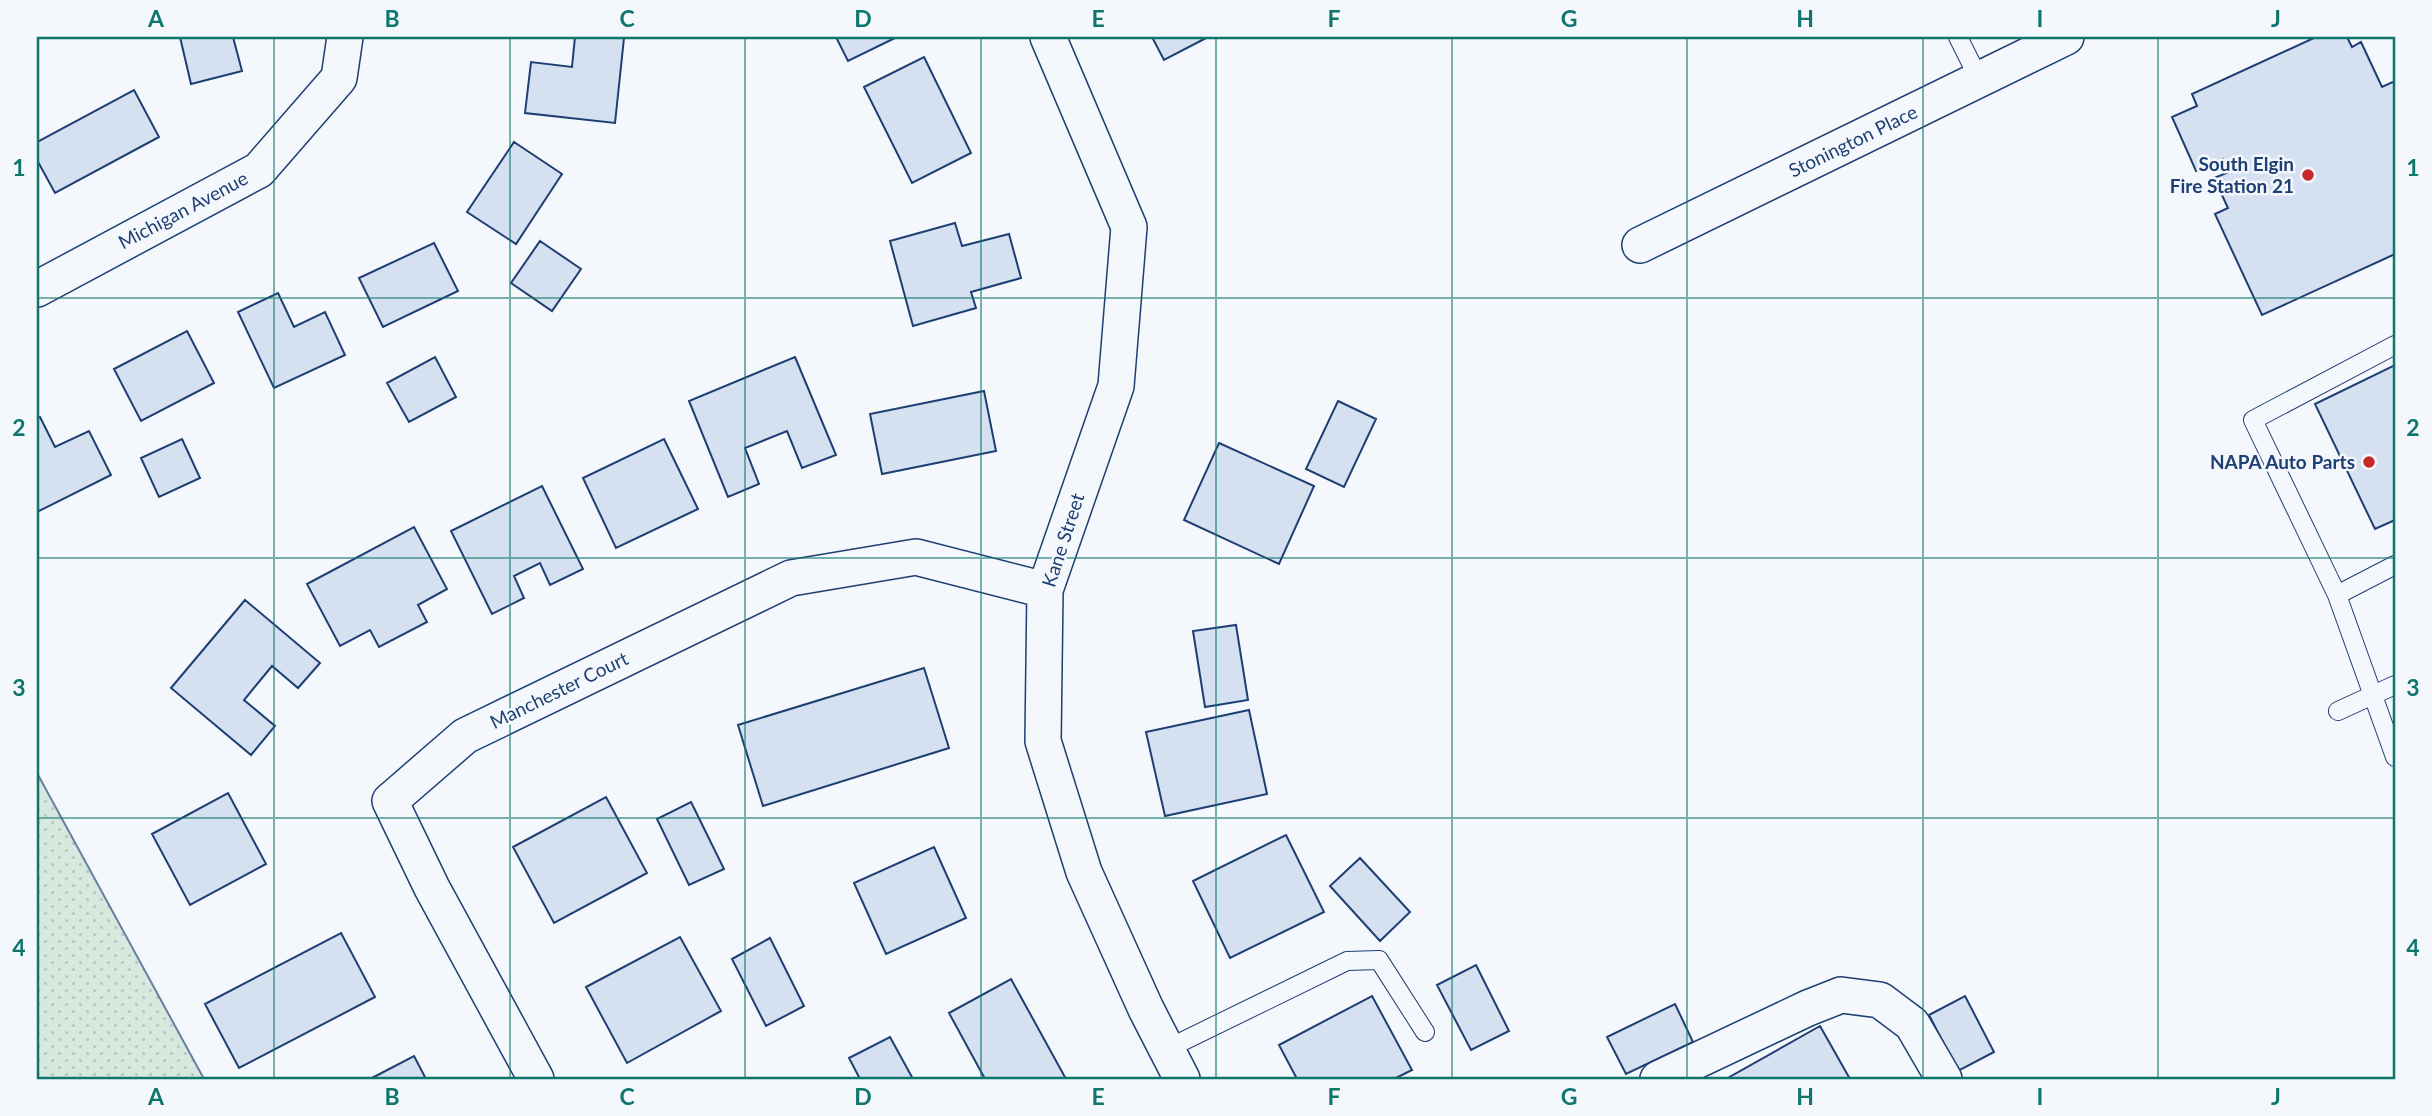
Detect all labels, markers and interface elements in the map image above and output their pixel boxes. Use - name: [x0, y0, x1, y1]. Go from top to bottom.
- text: A: [147, 4, 165, 32]
- text: B: [384, 4, 400, 32]
- text: C: [619, 4, 635, 32]
- text: D: [854, 4, 872, 32]
- text: E: [1091, 4, 1105, 32]
- text: F: [1327, 4, 1341, 32]
- text: G: [1561, 4, 1577, 32]
- text: H: [1796, 4, 1814, 32]
- text: I: [2037, 4, 2043, 32]
- text: J: [2271, 4, 2281, 32]
- street label: Stonington Place: [1785, 99, 1921, 182]
- place label: South Elgin Fire Station 21: [2170, 152, 2294, 197]
- text: 1: [12, 153, 26, 181]
- text: 1: [2406, 153, 2420, 181]
- street label: Michigan Avenue: [114, 166, 251, 253]
- marker: South Elgin Fire Station 21: [2300, 167, 2316, 183]
- text: 2: [12, 413, 26, 441]
- text: 2: [2406, 413, 2420, 441]
- place label: NAPA Auto Parts: [2210, 450, 2355, 473]
- marker: NAPA Auto Parts: [2361, 454, 2377, 470]
- street label: Kane Street: [1037, 490, 1089, 590]
- street label: Manchester Court: [486, 646, 632, 733]
- text: 3: [12, 673, 26, 701]
- text: 3: [2406, 673, 2420, 701]
- text: 4: [12, 933, 26, 961]
- text: 4: [2406, 933, 2420, 961]
- text: A: [147, 1082, 165, 1110]
- text: B: [384, 1082, 400, 1110]
- text: C: [619, 1082, 635, 1110]
- text: D: [854, 1082, 872, 1110]
- text: E: [1091, 1082, 1105, 1110]
- text: F: [1327, 1082, 1341, 1110]
- text: G: [1561, 1082, 1577, 1110]
- text: H: [1796, 1082, 1814, 1110]
- text: I: [2037, 1082, 2043, 1110]
- text: J: [2271, 1082, 2281, 1110]

